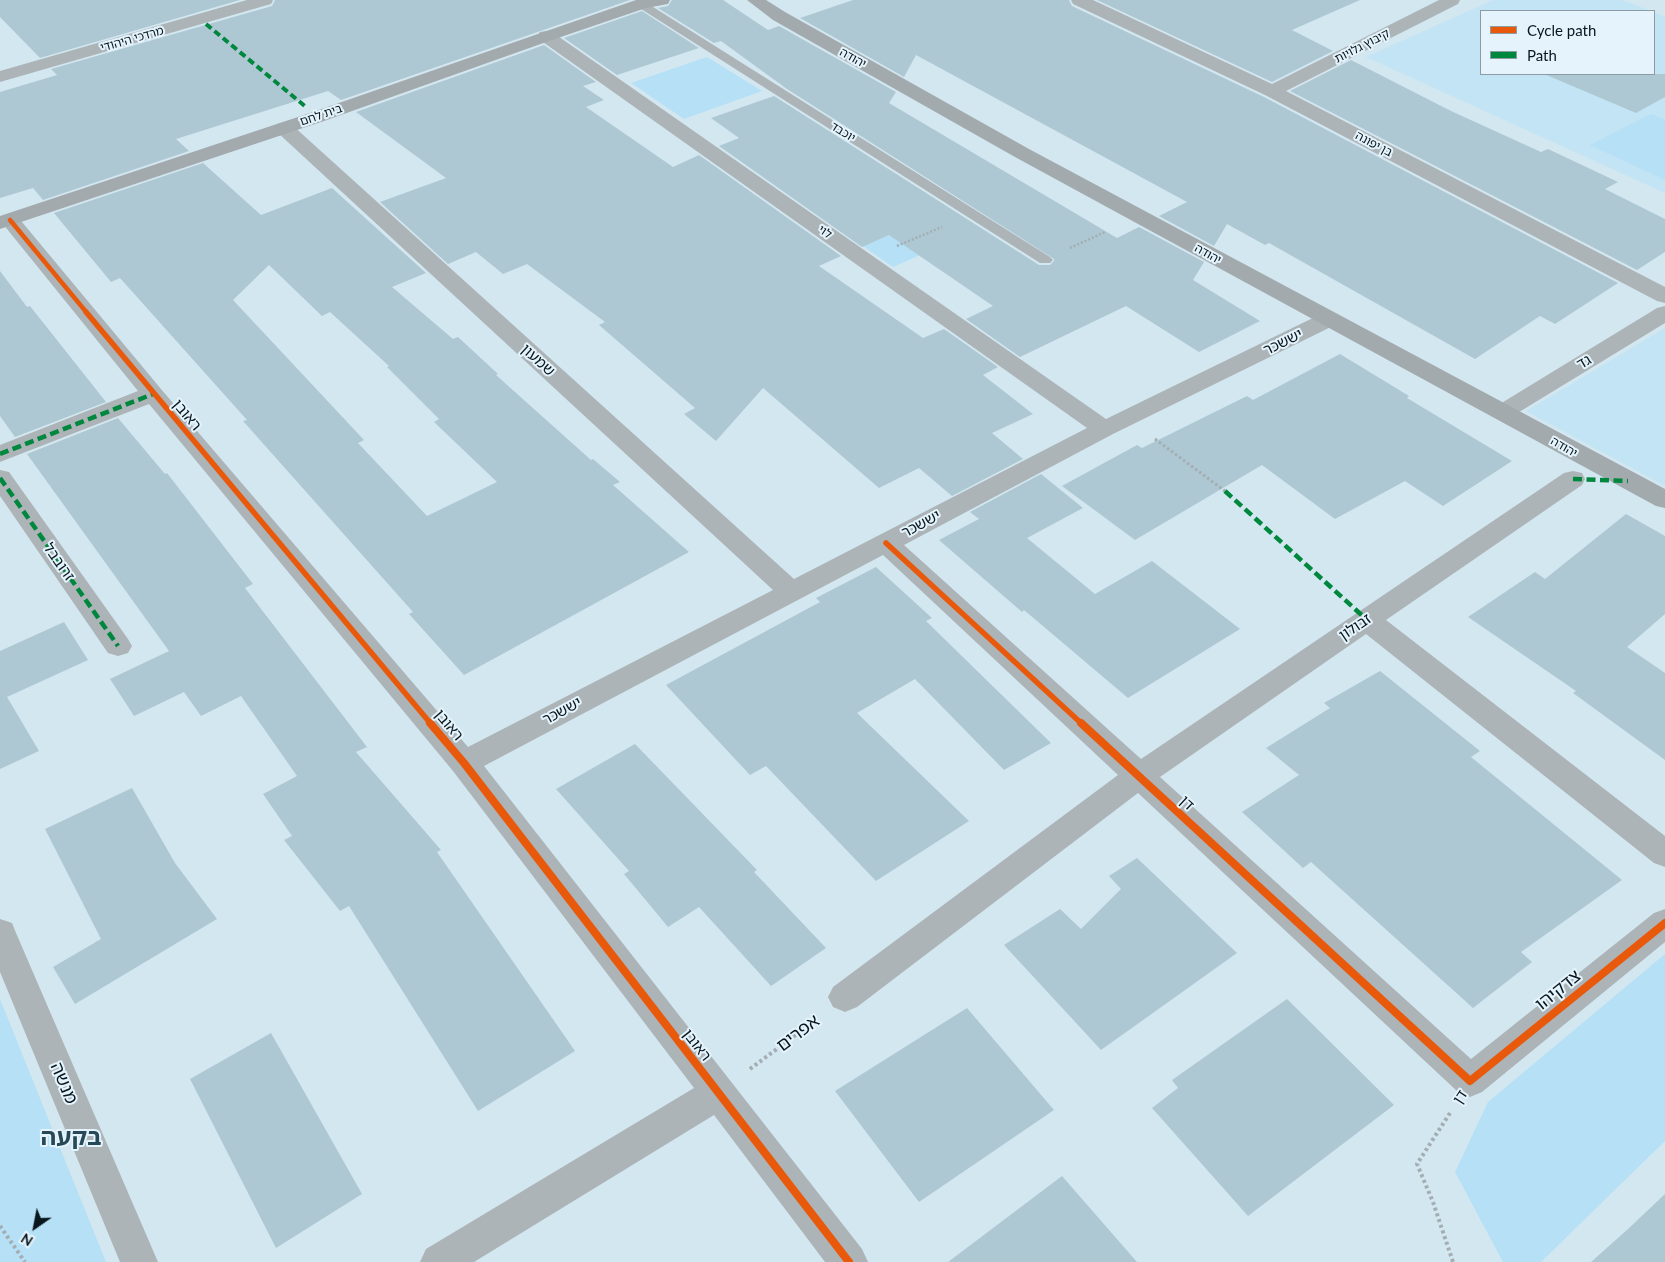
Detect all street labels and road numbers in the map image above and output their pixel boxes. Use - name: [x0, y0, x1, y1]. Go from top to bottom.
- street label: מרדכי היהודי: [99, 23, 165, 55]
- street label: קיבוץ גלויות: [1332, 26, 1392, 66]
- street label: יהודה: [837, 45, 869, 71]
- street label: בית לחם: [298, 101, 344, 129]
- street label: יוכבד: [828, 119, 858, 145]
- street label: בן יפונה: [1353, 128, 1395, 160]
- street label: לוי: [815, 222, 835, 242]
- street label: יהודה: [1192, 241, 1224, 267]
- street label: יששכר: [1260, 325, 1306, 359]
- street label: שמעון: [517, 340, 559, 380]
- street label: גד: [1573, 351, 1595, 373]
- street label: ראובן: [169, 396, 205, 434]
- street label: יהודה: [1548, 434, 1580, 460]
- street label: יששכר: [898, 506, 944, 542]
- street label: זרובבל: [40, 540, 78, 584]
- street label: זבולון: [1335, 610, 1375, 644]
- street label: יששכר: [539, 693, 585, 729]
- street label: ראובן: [431, 706, 467, 744]
- street label: דן: [1176, 792, 1198, 814]
- street label: צדקיהו: [1531, 965, 1585, 1015]
- street label: אפרים: [772, 1010, 824, 1056]
- street label: ראובן: [679, 1026, 715, 1064]
- street label: מנשה: [46, 1059, 82, 1107]
- street label: דן: [1449, 1087, 1471, 1107]

